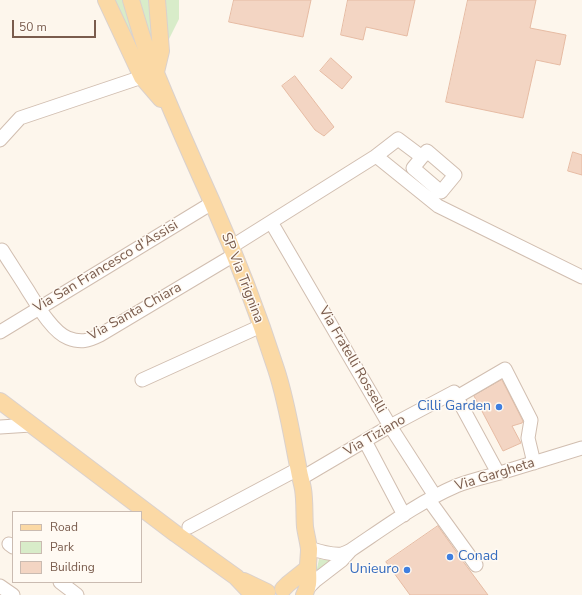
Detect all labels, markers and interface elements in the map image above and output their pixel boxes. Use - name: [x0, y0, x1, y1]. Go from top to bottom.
- scale bar: [14, 12, 98, 38]
- text: 50 m: [19, 19, 47, 35]
- street label: Via San Francesco d'Assisi: [31, 217, 181, 317]
- street label: SP Via Trignina: [217, 230, 267, 326]
- street label: Via Santa Chiara: [85, 279, 185, 345]
- street label: Via Fratelli Rosselli: [315, 304, 389, 416]
- place label: Cilli Garden: [417, 399, 491, 415]
- marker: Cilli Garden: [494, 402, 504, 412]
- street label: Via Tiziano: [341, 412, 409, 460]
- street label: Via Gargheta: [453, 455, 537, 495]
- legend: [12, 511, 142, 583]
- text: Road: [50, 519, 78, 535]
- text: Park: [50, 539, 74, 555]
- place label: Conad: [458, 549, 498, 565]
- marker: Conad: [445, 552, 455, 562]
- text: Building: [50, 559, 95, 575]
- place label: Unieuro: [350, 562, 399, 578]
- marker: Unieuro: [402, 565, 412, 575]

